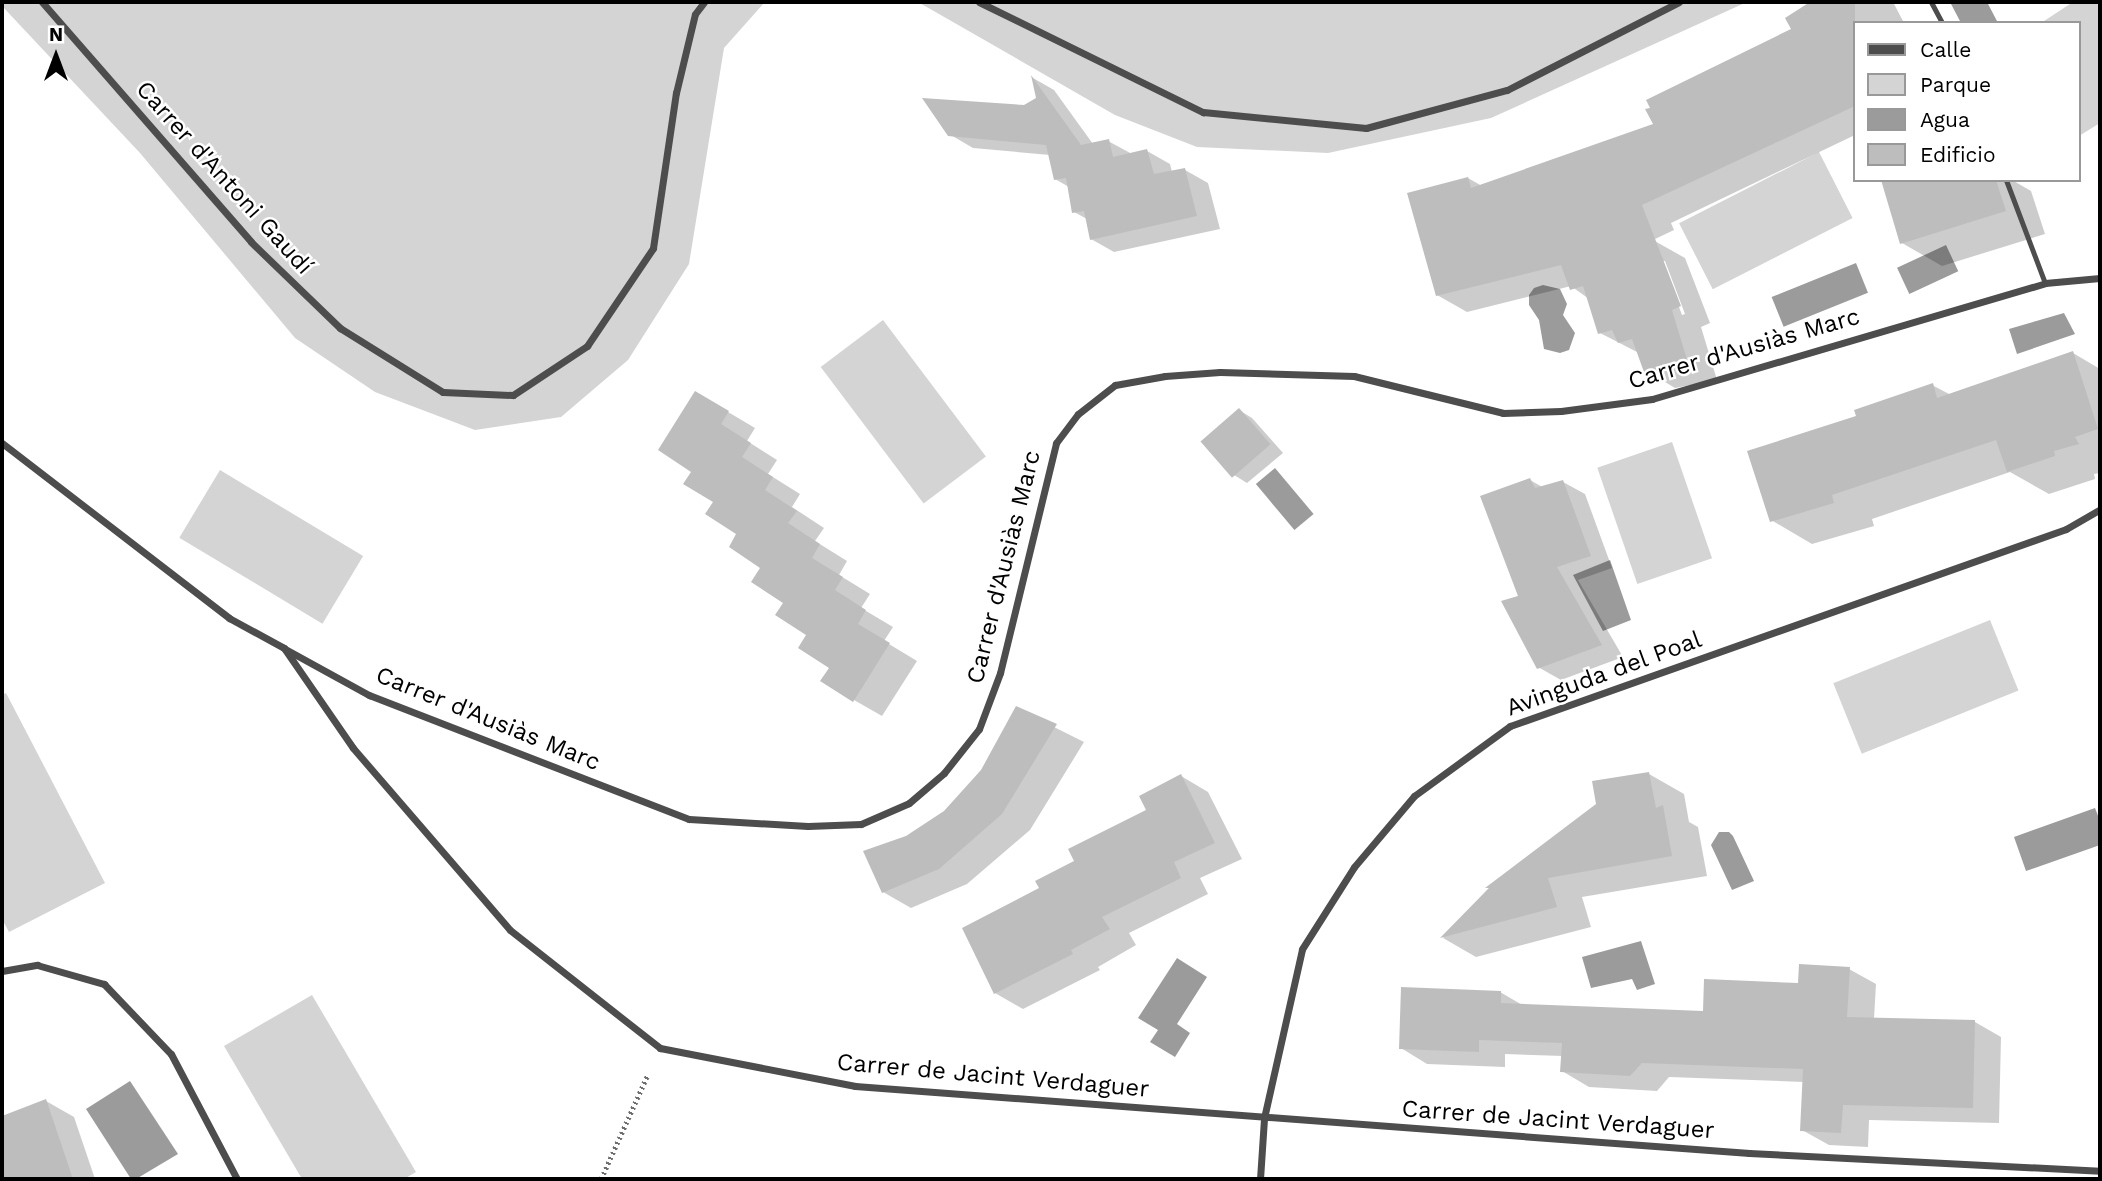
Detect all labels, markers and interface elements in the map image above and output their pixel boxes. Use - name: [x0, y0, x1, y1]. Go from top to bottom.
- north arrow: [21, 21, 91, 91]
- legend: [1854, 21, 2081, 182]
- text: N: [49, 23, 63, 46]
- text: Calle: [1920, 37, 1971, 62]
- text: Parque: [1920, 72, 1991, 97]
- street label: Carrer d'Antoni Gaudí: [129, 75, 319, 281]
- text: Agua: [1920, 107, 1970, 132]
- text: Edificio: [1920, 142, 1996, 167]
- street label: Carrer d'Ausiàs Marc: [1625, 302, 1863, 396]
- street label: Carrer d'Ausiàs Marc: [961, 447, 1047, 687]
- street label: Avinguda del Poal: [1502, 625, 1706, 723]
- street label: Carrer d'Ausiàs Marc: [371, 661, 605, 777]
- street label: Carrer de Jacint Verdaguer: [835, 1048, 1151, 1104]
- street label: Carrer de Jacint Verdaguer: [1400, 1095, 1716, 1145]

